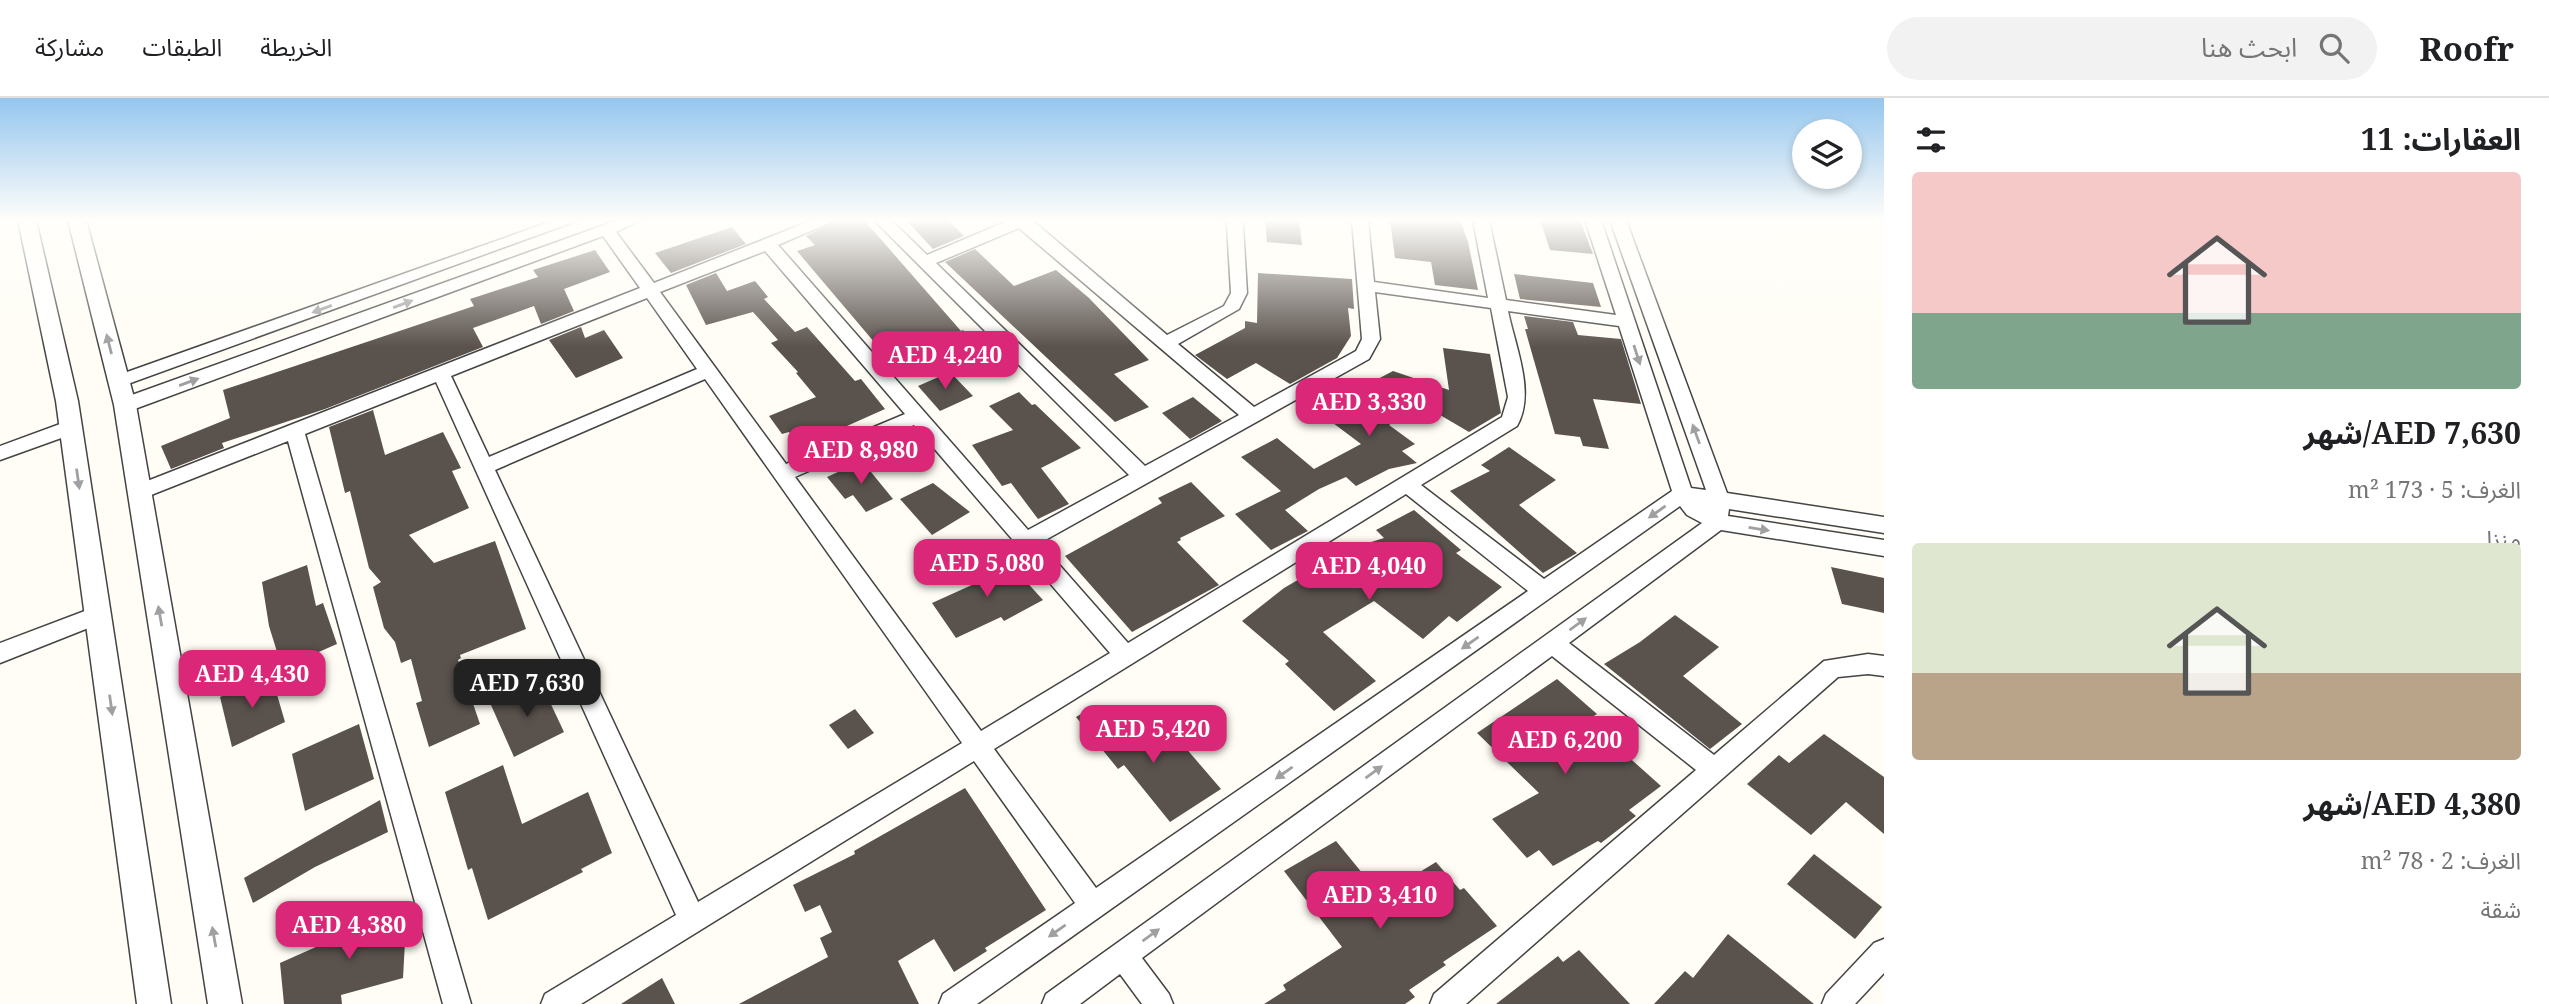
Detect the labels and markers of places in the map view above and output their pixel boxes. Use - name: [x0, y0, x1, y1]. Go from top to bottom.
- pin: AED 4,240: [865, 331, 1025, 391]
- pin: AED 3,330: [1289, 378, 1449, 438]
- pin: AED 8,980: [781, 426, 941, 486]
- pin: AED 5,080: [907, 540, 1067, 599]
- pin: AED 4,040: [1289, 542, 1449, 602]
- pin: AED 4,430: [172, 650, 332, 710]
- pin: AED 7,630: [447, 660, 607, 719]
- pin: AED 5,420: [1073, 706, 1233, 765]
- pin: AED 6,200: [1485, 716, 1645, 776]
- pin: AED 3,410: [1300, 872, 1460, 931]
- pin: AED 4,380: [269, 902, 429, 961]

